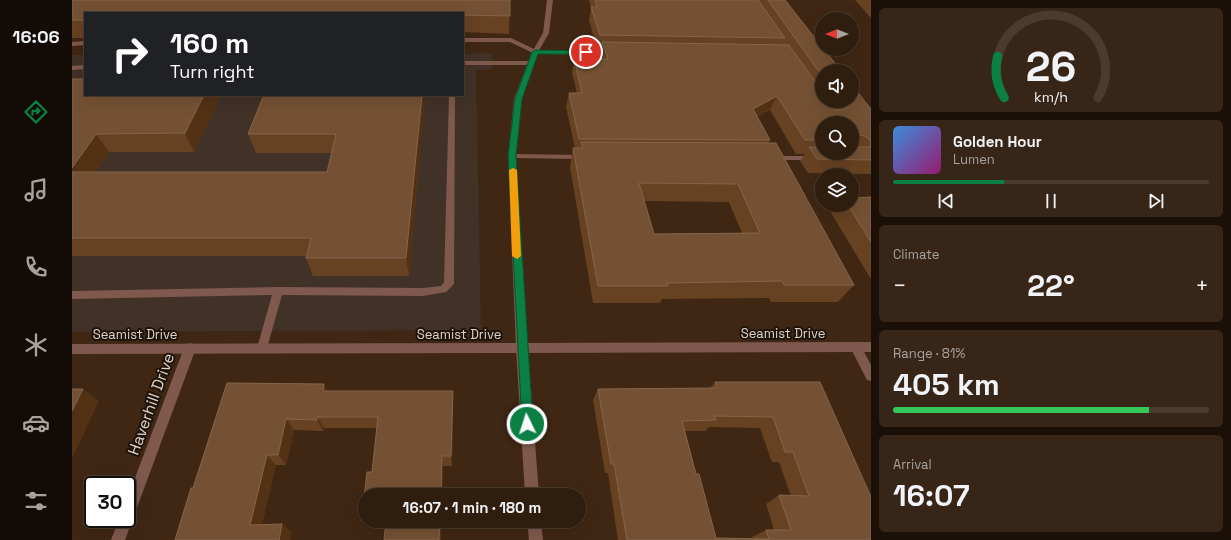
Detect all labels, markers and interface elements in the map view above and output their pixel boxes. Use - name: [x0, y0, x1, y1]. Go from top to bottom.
- north arrow: [815, 12, 859, 56]
- map controls: [815, 12, 859, 212]
- text: 16:06: [12, 25, 60, 48]
- text: 160 m: [170, 25, 249, 61]
- icon: right: [104, 28, 156, 80]
- pin: [569, 35, 603, 69]
- text: 26: [1026, 40, 1076, 93]
- icon: arrive: [575, 41, 597, 63]
- text: Turn right: [170, 60, 254, 83]
- button: sound: [815, 64, 859, 108]
- text: km/h: [1034, 88, 1068, 106]
- icon: directions: [22, 98, 50, 126]
- button: search: [815, 116, 859, 160]
- text: Golden Hour: [953, 132, 1042, 151]
- text: Lumen: [953, 151, 995, 168]
- button: layers: [815, 168, 859, 212]
- icon: music: [22, 176, 50, 204]
- icon: previous: [935, 190, 957, 212]
- icon: pause: [1040, 190, 1062, 212]
- icon: next: [1145, 190, 1167, 212]
- text: Climate: [893, 246, 939, 263]
- icon: phone: [22, 253, 50, 281]
- text: 22°: [1027, 266, 1075, 305]
- text: −: [893, 271, 907, 299]
- text: +: [1195, 271, 1209, 299]
- street label: Seamist Drive: [741, 325, 825, 342]
- street label: Seamist Drive: [93, 326, 177, 343]
- street label: Seamist Drive: [417, 326, 501, 343]
- icon: climate: [22, 331, 50, 359]
- text: Range · 81%: [893, 345, 965, 362]
- street label: Haverhill Drive: [123, 350, 179, 458]
- text: 405 km: [893, 365, 1000, 404]
- position arrow: [506, 403, 548, 445]
- icon: car: [22, 409, 50, 437]
- text: Arrival: [893, 456, 932, 473]
- speed limit sign: 30: [84, 476, 136, 528]
- text: 16:07: [893, 476, 970, 515]
- icon: filters: [22, 487, 50, 515]
- text: 16:07 · 1 min · 180 m: [403, 498, 541, 517]

